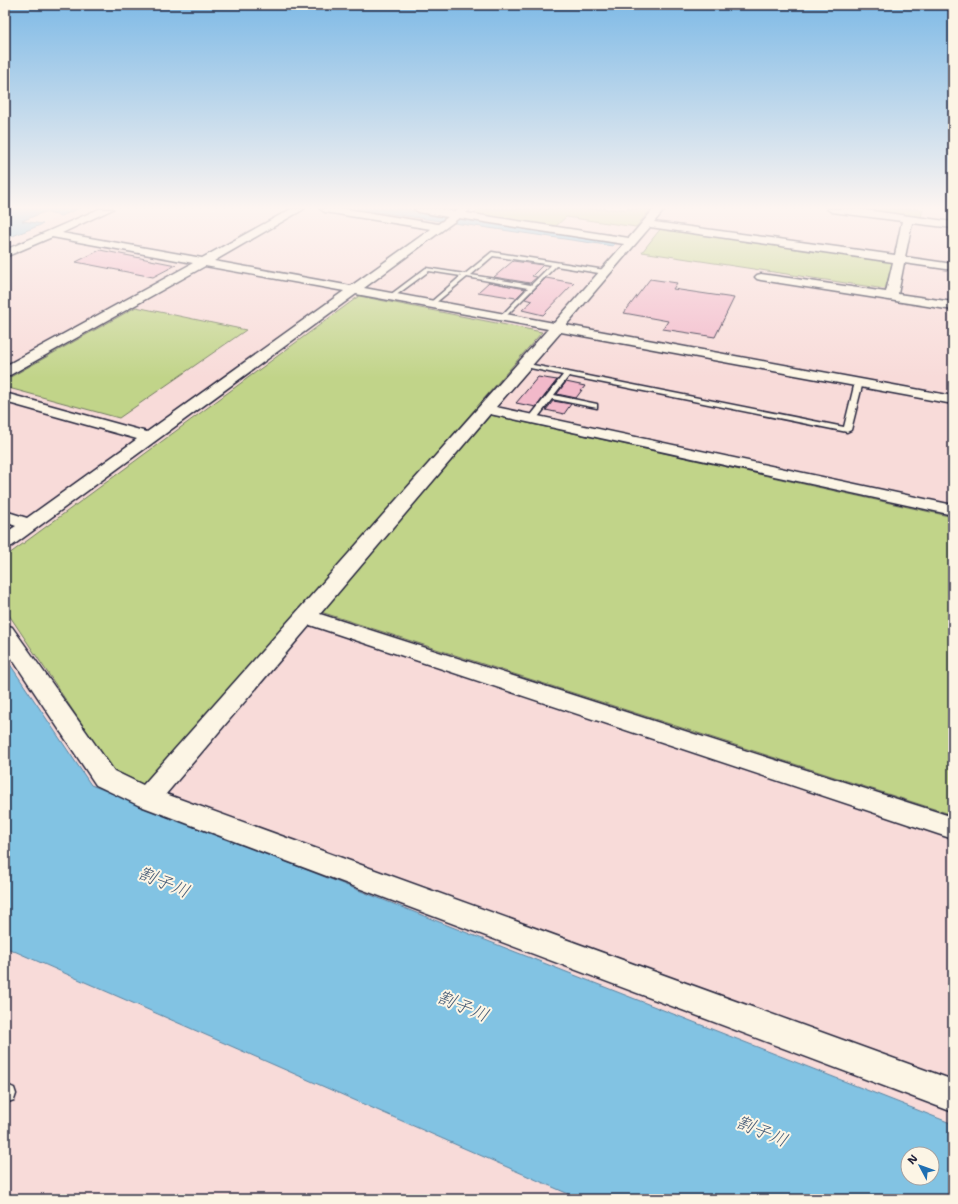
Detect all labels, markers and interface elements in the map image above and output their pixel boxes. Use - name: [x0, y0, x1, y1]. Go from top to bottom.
- water label: 割子川: [134, 860, 194, 904]
- water label: 割子川: [433, 984, 493, 1028]
- water label: 割子川: [732, 1109, 792, 1153]
- north arrow: [900, 1146, 940, 1186]
- text: N: [904, 1151, 922, 1168]

